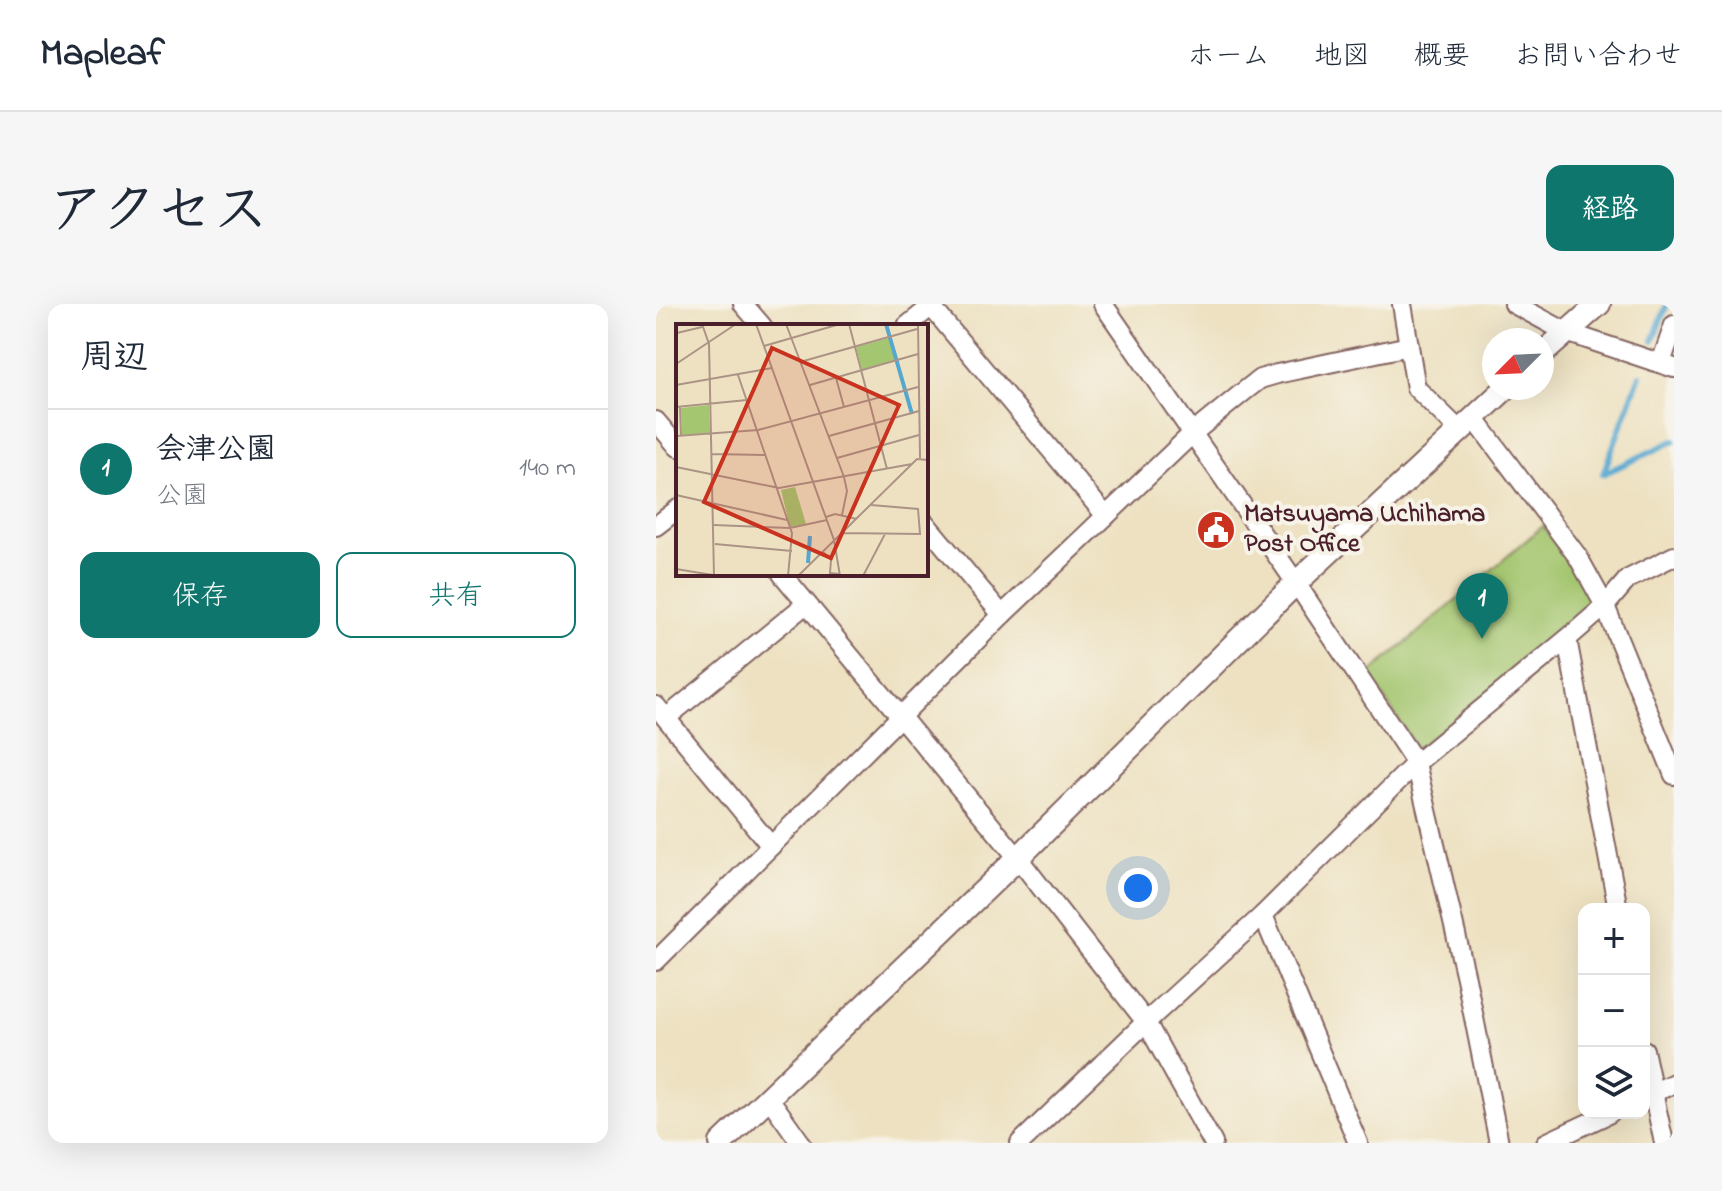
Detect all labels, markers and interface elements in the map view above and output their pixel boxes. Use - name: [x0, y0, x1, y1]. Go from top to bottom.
- text: Mapleaf: [40, 27, 165, 83]
- text: ホーム: [1187, 37, 1270, 78]
- text: 地図: [1314, 37, 1370, 78]
- text: 概要: [1414, 37, 1470, 78]
- text: お問い合わせ: [1514, 37, 1682, 78]
- button: 経路: [1546, 165, 1674, 251]
- text: アクセス: [48, 173, 269, 254]
- inset map: [676, 324, 928, 576]
- north arrow: [1482, 328, 1554, 400]
- text: 周辺: [80, 334, 148, 384]
- text: 会津公園: [156, 429, 276, 473]
- text: 1: [102, 450, 110, 488]
- text: 140 m: [519, 450, 576, 488]
- text: 公園: [156, 478, 208, 516]
- place label: Matsuyama Uchihama Post Office: [1244, 496, 1485, 564]
- public building icon: Matsuyama Uchihama Post Office: [1195, 509, 1237, 551]
- button: 保存: [80, 552, 320, 638]
- button: 共有: [336, 552, 576, 638]
- pin: 1: [1456, 573, 1508, 639]
- your location: [1118, 868, 1158, 908]
- map controls: [1578, 903, 1650, 1119]
- button: +: [1578, 903, 1650, 975]
- button: −: [1578, 975, 1650, 1047]
- button: layers: [1578, 1047, 1650, 1119]

